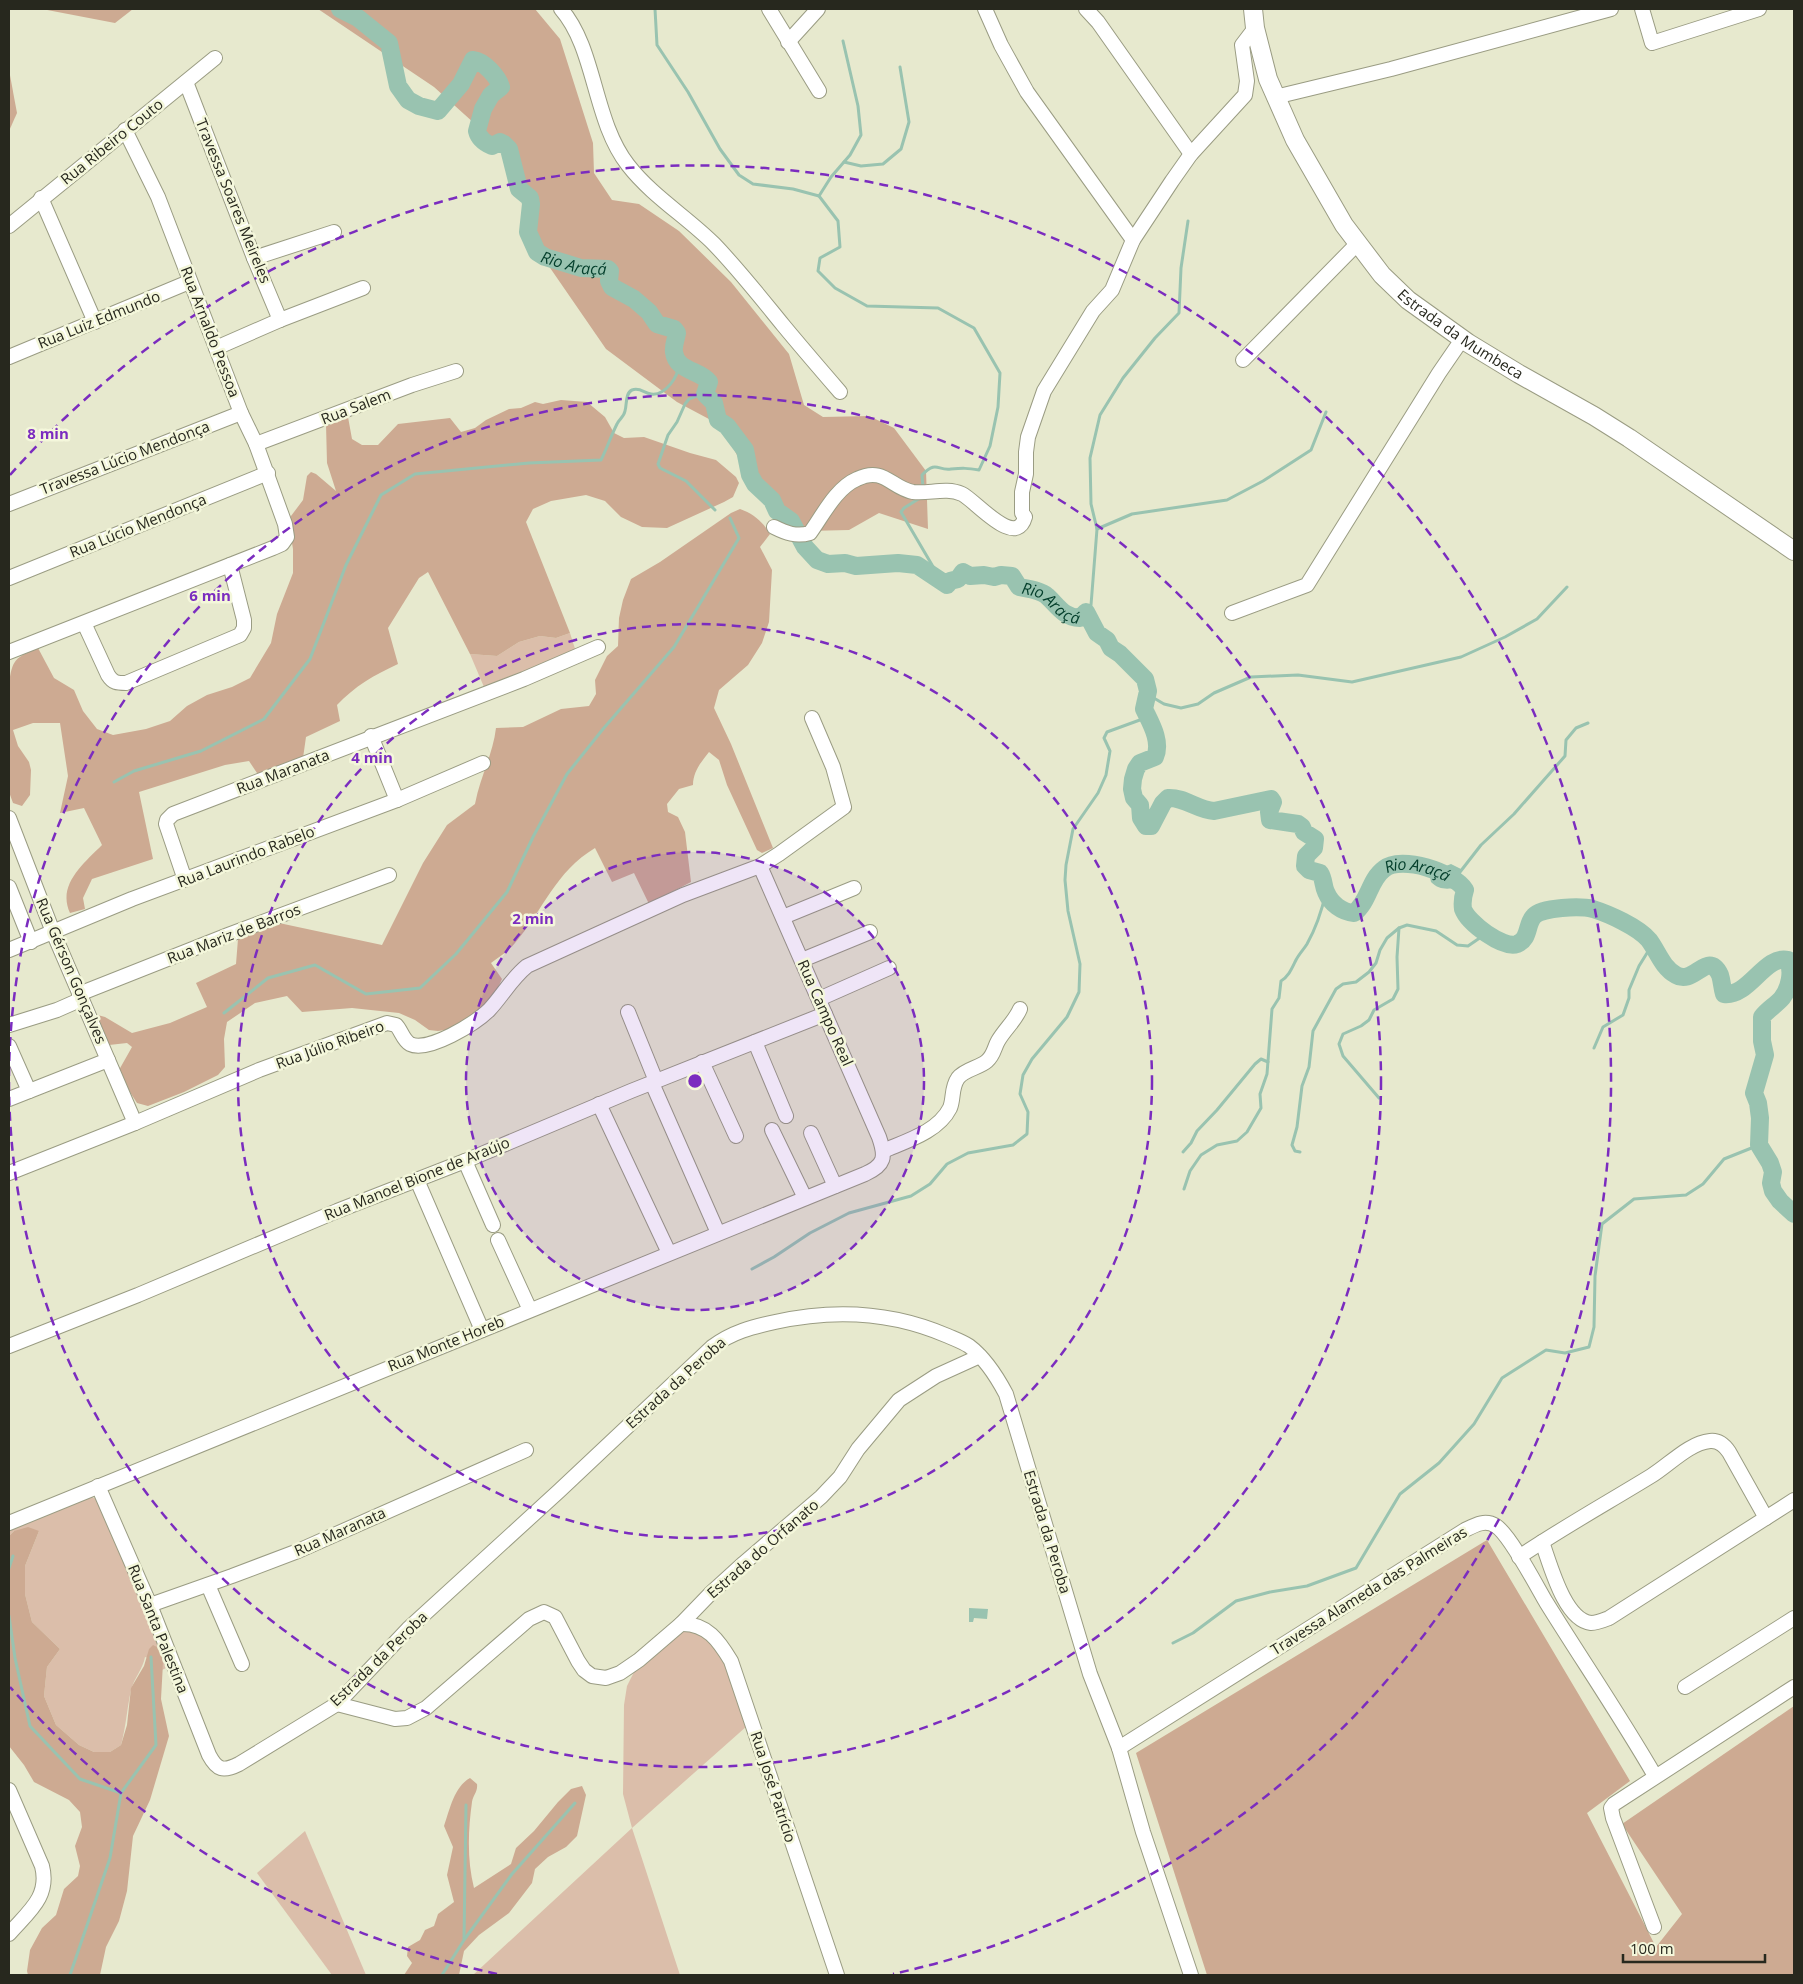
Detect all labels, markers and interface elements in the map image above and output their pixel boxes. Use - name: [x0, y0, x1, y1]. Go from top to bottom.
- street label: Rua Ribeiro Couto: [56, 94, 167, 189]
- street label: Travessa Soares Meireles: [192, 115, 276, 286]
- water label: Rio Araçá: [538, 245, 607, 280]
- street label: Rua Arnaldo Pessoa: [177, 263, 245, 400]
- street label: Estrada da Mumbeca: [1394, 284, 1527, 383]
- street label: Rua Luiz Edmundo: [34, 285, 163, 353]
- street label: Rua Salem: [318, 384, 393, 429]
- street label: Travessa Lúcio Mendonça: [37, 415, 212, 499]
- text: 8 min: [27, 423, 69, 443]
- street label: Rua Lúcio Mendonça: [66, 489, 209, 562]
- water label: Rio Araçá: [1020, 577, 1082, 629]
- text: 6 min: [189, 585, 231, 605]
- street label: Rua Maranata: [233, 744, 332, 798]
- text: 4 min: [351, 747, 393, 767]
- street label: Rua Laurindo Rabelo: [174, 821, 317, 891]
- water label: Rio Araçá: [1381, 853, 1454, 886]
- street label: Rua Gérson Gonçalves: [32, 894, 112, 1047]
- street label: Rua Mariz de Barros: [164, 898, 303, 968]
- text: 2 min: [512, 908, 554, 928]
- street label: Rua Campo Real: [794, 956, 858, 1069]
- street label: Rua Júlio Ribeiro: [273, 1015, 387, 1073]
- centre of rings: [686, 1072, 704, 1090]
- street label: Rua Manoel Bione de Araújo: [321, 1132, 512, 1224]
- street label: Rua Monte Horeb: [384, 1311, 507, 1376]
- street label: Estrada da Peroba: [621, 1332, 730, 1433]
- street label: Estrada da Peroba: [1020, 1467, 1076, 1596]
- street label: Estrada do Orfanato: [702, 1494, 822, 1602]
- street label: Rua Maranata: [291, 1502, 389, 1560]
- street label: Travessa Alameda das Palmeiras: [1267, 1521, 1470, 1659]
- street label: Rua Santa Palestina: [124, 1561, 194, 1696]
- street label: Estrada da Peroba: [325, 1607, 431, 1710]
- street label: Rua José Patrício: [747, 1729, 801, 1845]
- scale bar: [1623, 1932, 1766, 1964]
- text: 100 m: [1630, 1938, 1674, 1958]

